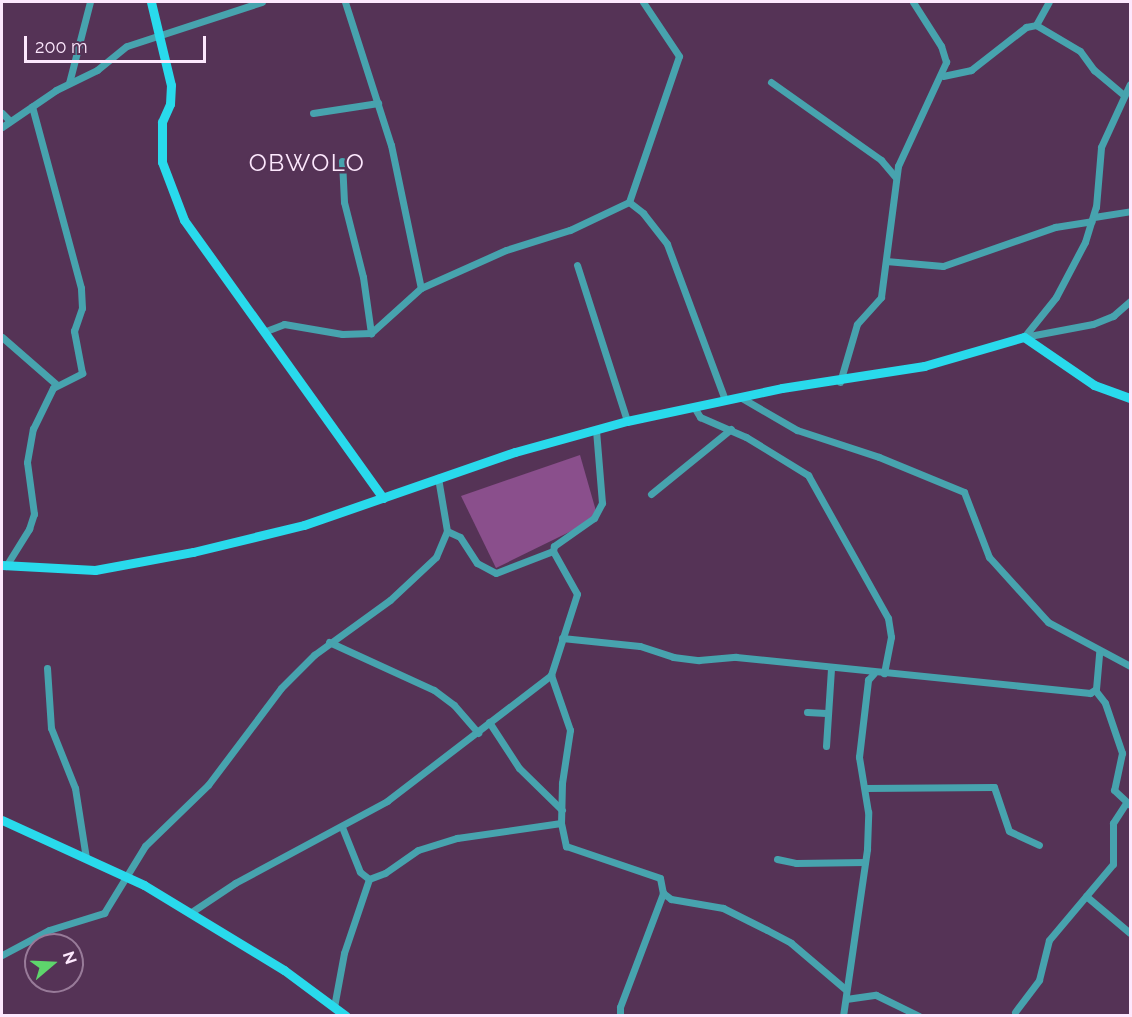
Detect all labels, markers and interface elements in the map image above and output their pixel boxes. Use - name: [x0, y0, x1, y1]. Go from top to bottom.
- scale bar: [27, 24, 208, 62]
- text: 200 m: [35, 36, 88, 57]
- district label: OBWOLO: [249, 149, 365, 177]
- north arrow: [24, 933, 84, 993]
- text: N: [59, 949, 81, 966]

